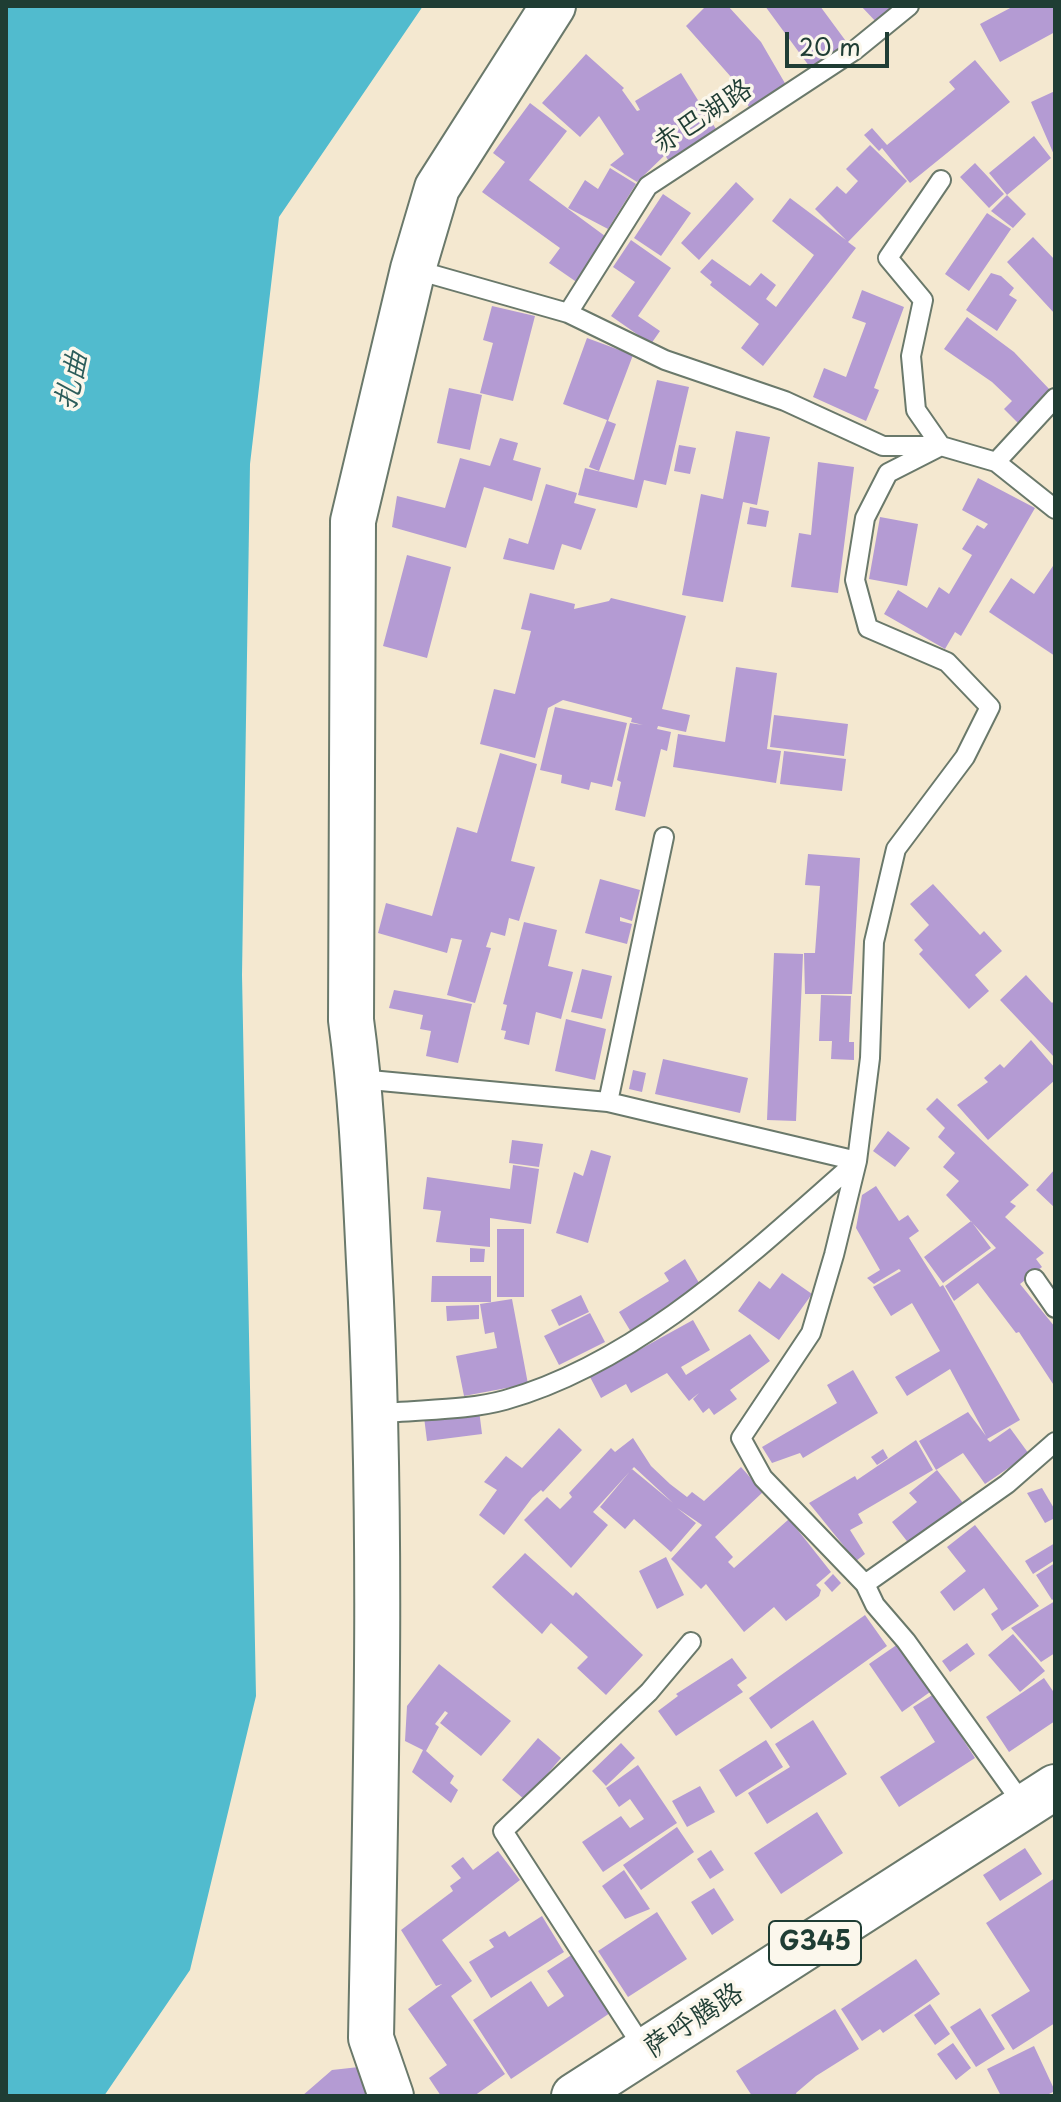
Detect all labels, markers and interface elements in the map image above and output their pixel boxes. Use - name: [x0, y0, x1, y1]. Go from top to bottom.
- scale bar: [789, 16, 893, 66]
- text: 20 m: [799, 28, 861, 64]
- street label: 赤巴湖路: [647, 72, 759, 162]
- water label: 扎曲: [48, 348, 98, 414]
- road number: G345: [769, 1921, 861, 1965]
- street label: 萨呼腾路: [638, 1976, 750, 2066]

